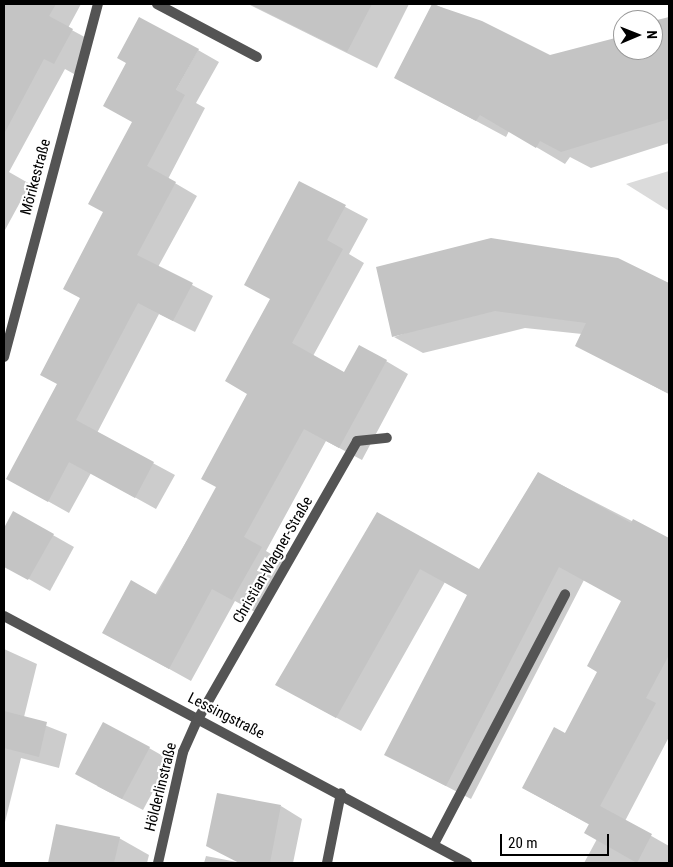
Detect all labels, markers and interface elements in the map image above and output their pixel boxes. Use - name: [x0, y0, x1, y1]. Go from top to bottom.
- north arrow: [613, 10, 663, 60]
- text: N: [644, 30, 660, 39]
- street label: Mörikestraße: [17, 137, 55, 217]
- street label: Christian-Wagner-Straße: [229, 493, 317, 627]
- street label: Lessingstraße: [185, 689, 267, 743]
- street label: Hölderlinstraße: [141, 741, 181, 833]
- scale bar: [503, 824, 612, 856]
- text: 20 m: [508, 834, 538, 852]

